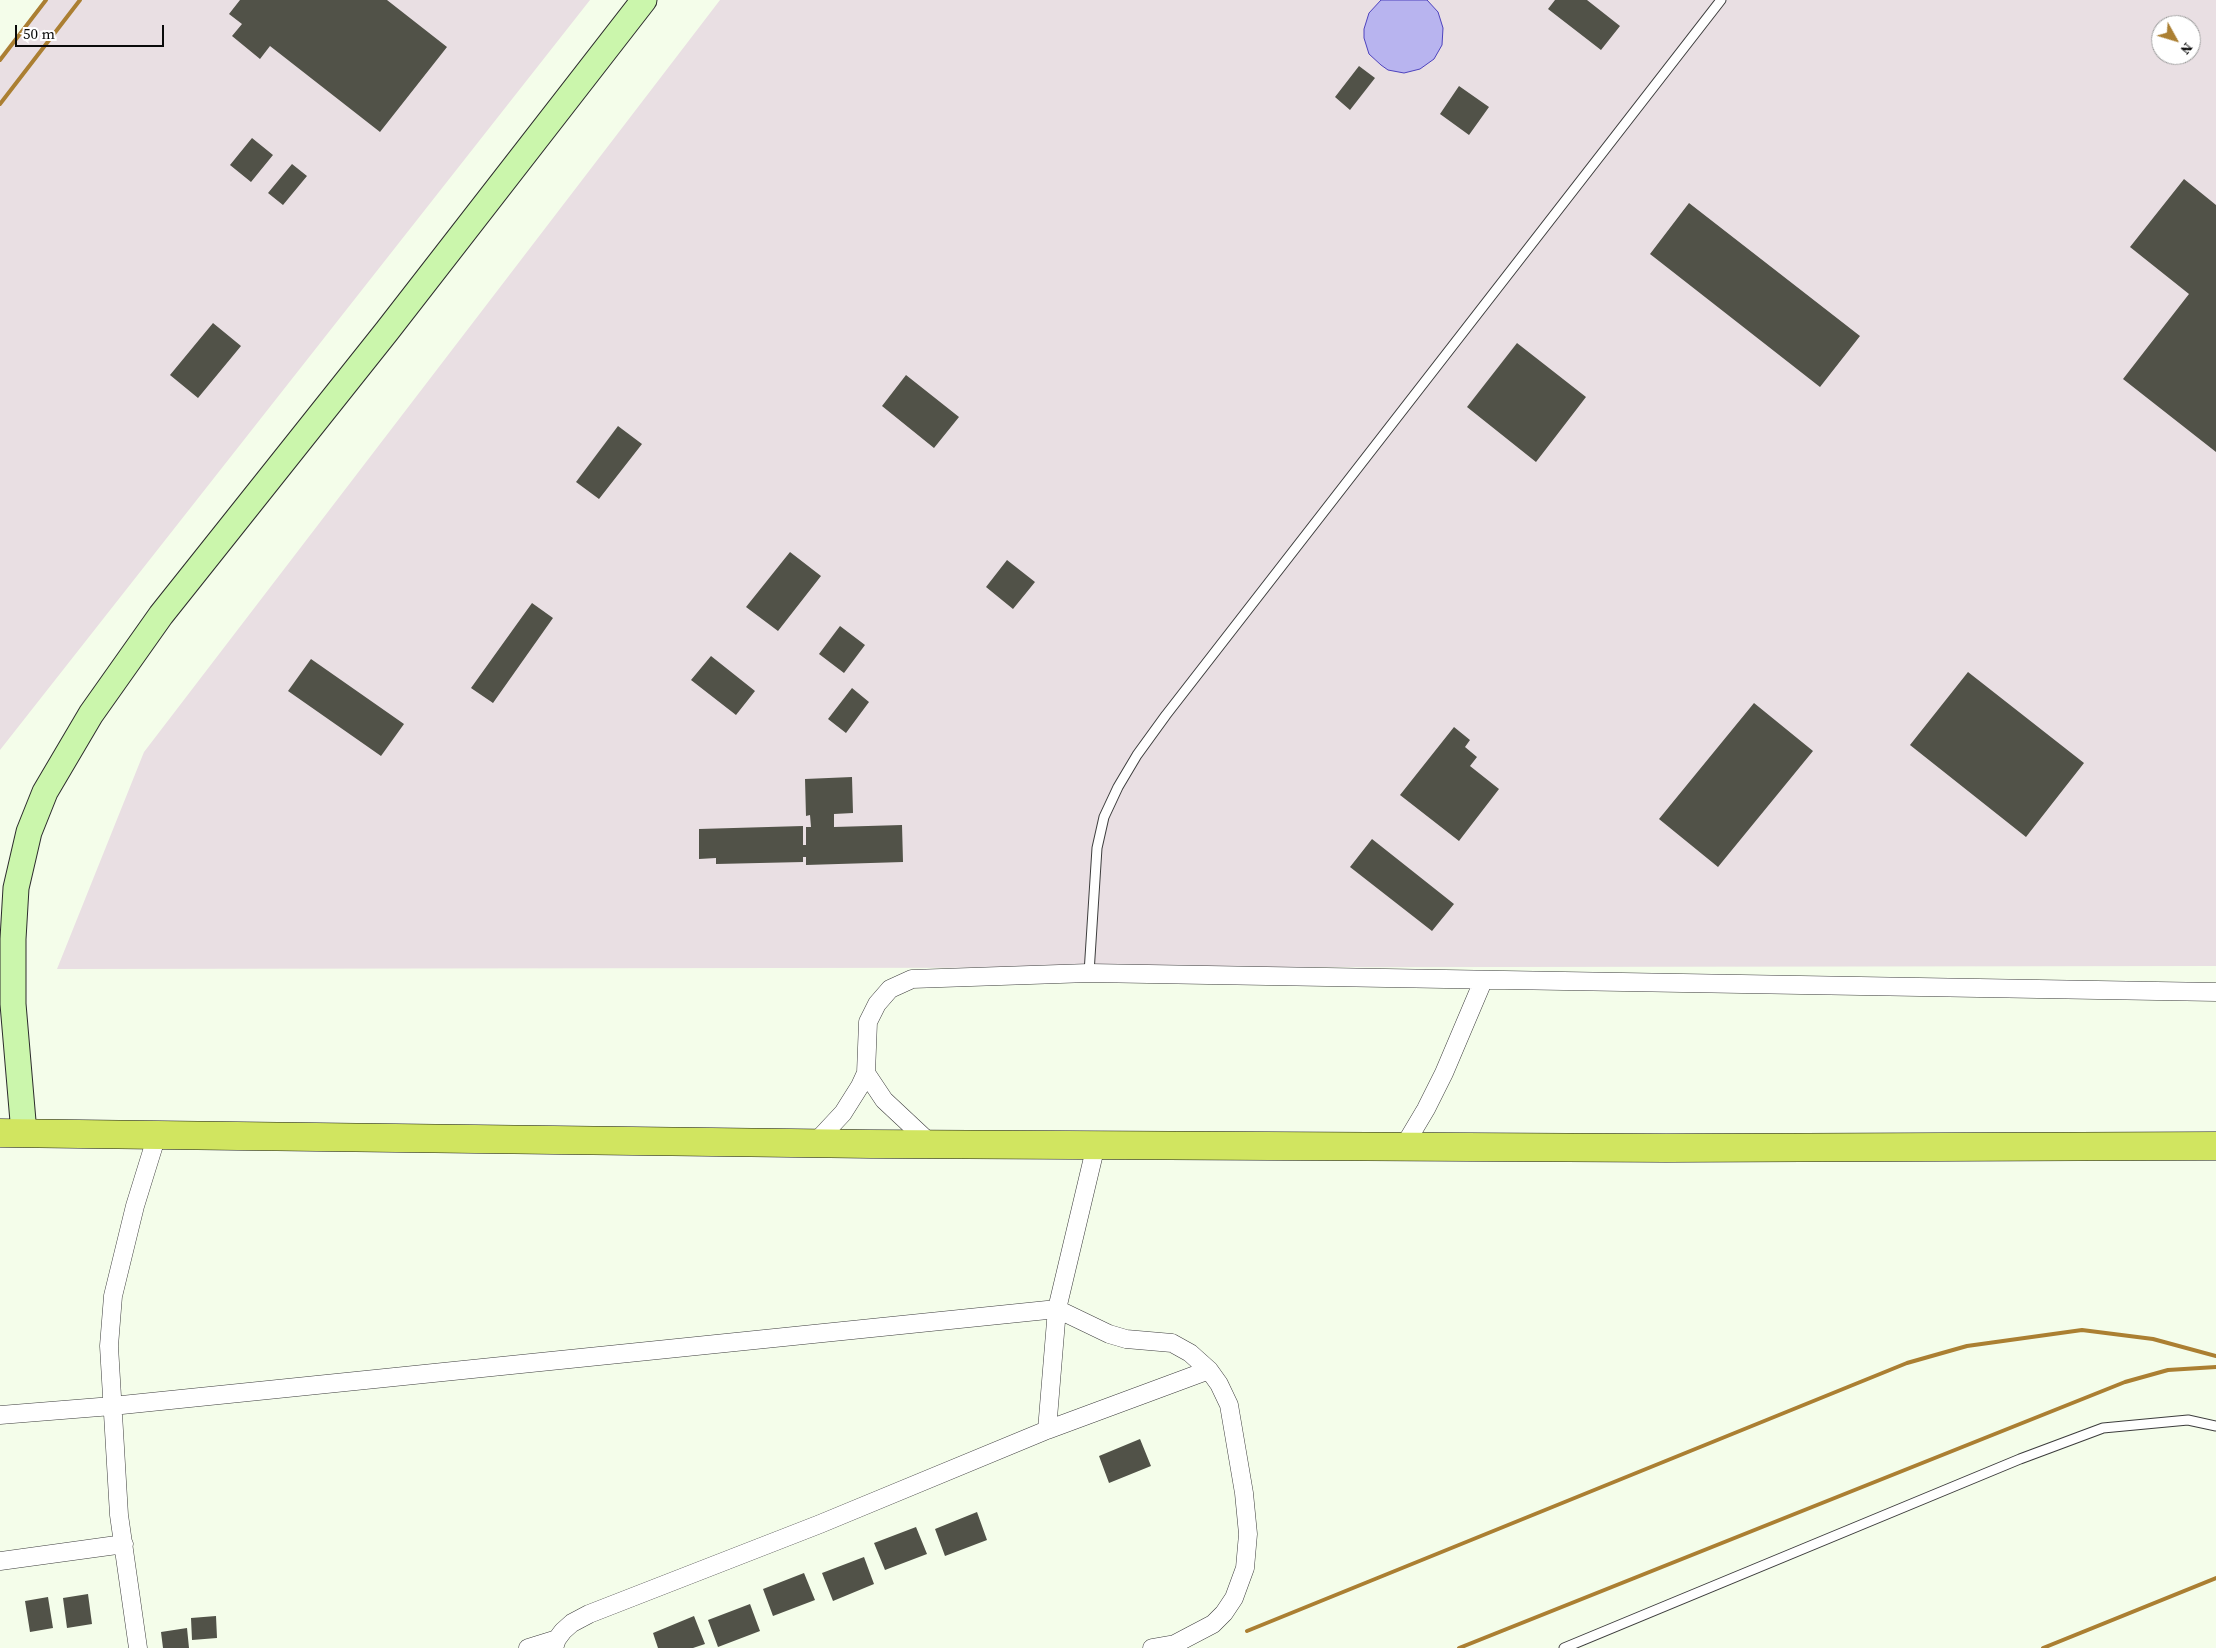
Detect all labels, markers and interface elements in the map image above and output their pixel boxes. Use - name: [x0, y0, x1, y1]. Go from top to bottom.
- scale bar: [18, 15, 166, 47]
- north arrow: [2151, 15, 2201, 65]
- text: 50 m: [23, 23, 55, 44]
- text: N: [2176, 39, 2198, 59]

